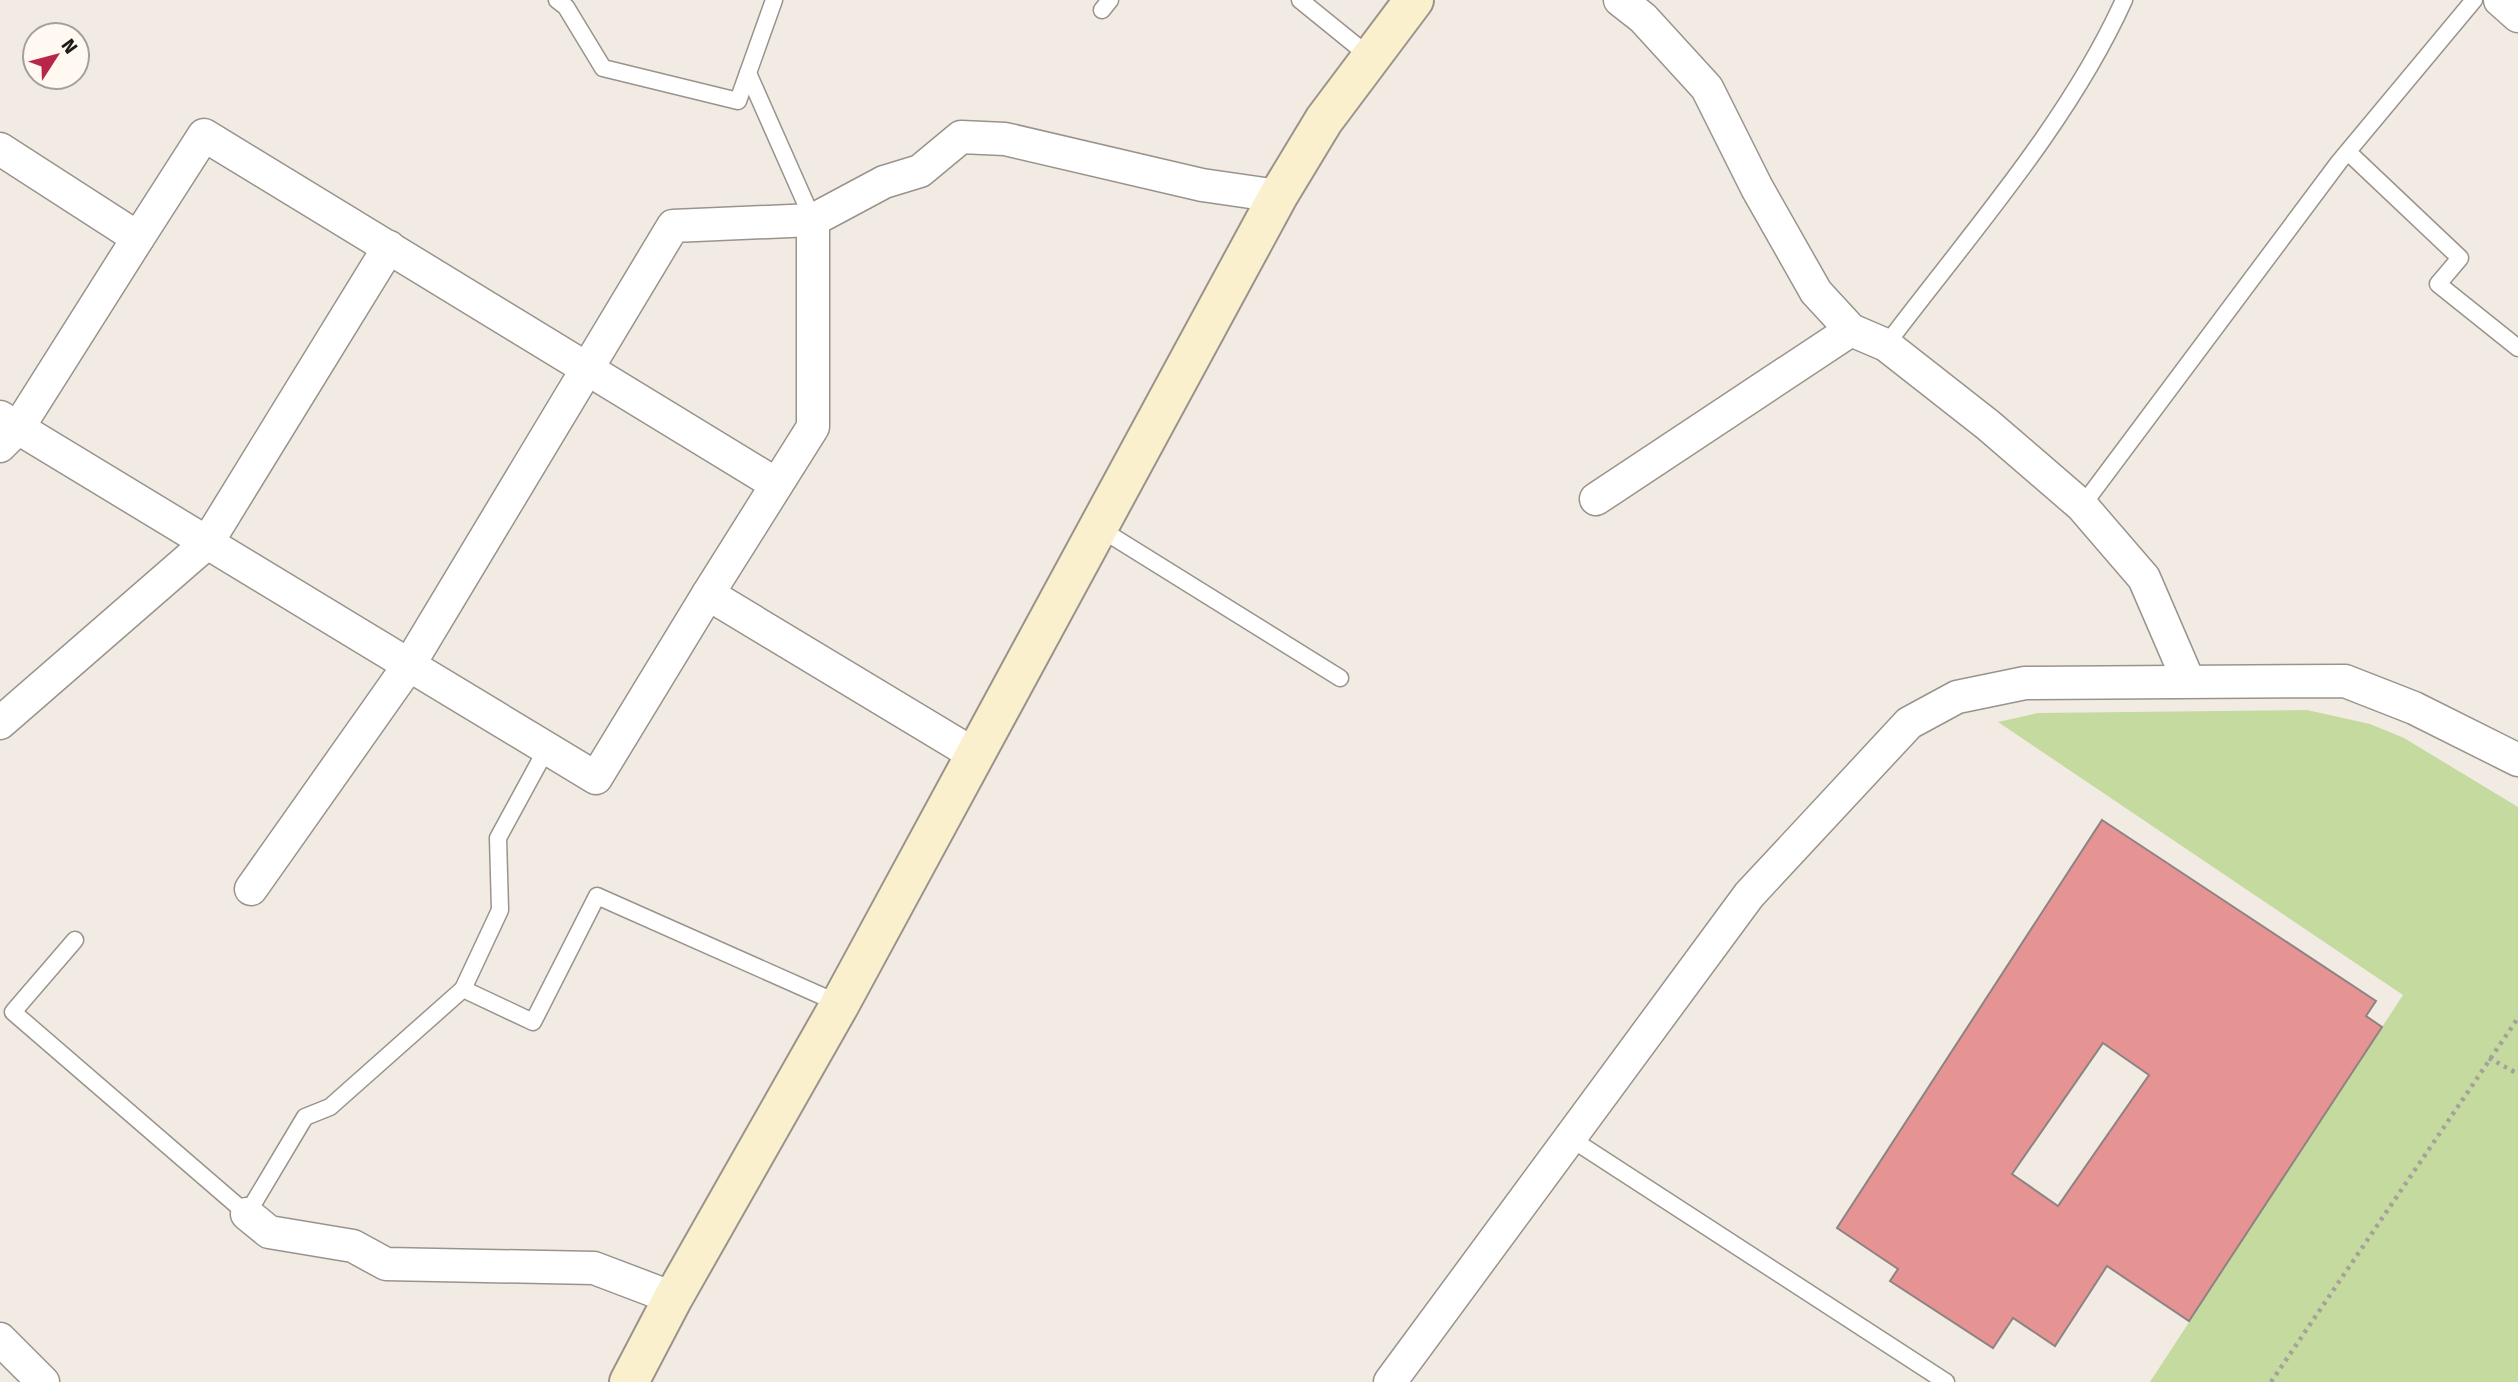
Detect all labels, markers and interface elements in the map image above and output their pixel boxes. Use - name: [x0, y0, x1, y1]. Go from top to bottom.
- north arrow: [21, 21, 91, 91]
- text: N: [56, 34, 82, 58]

